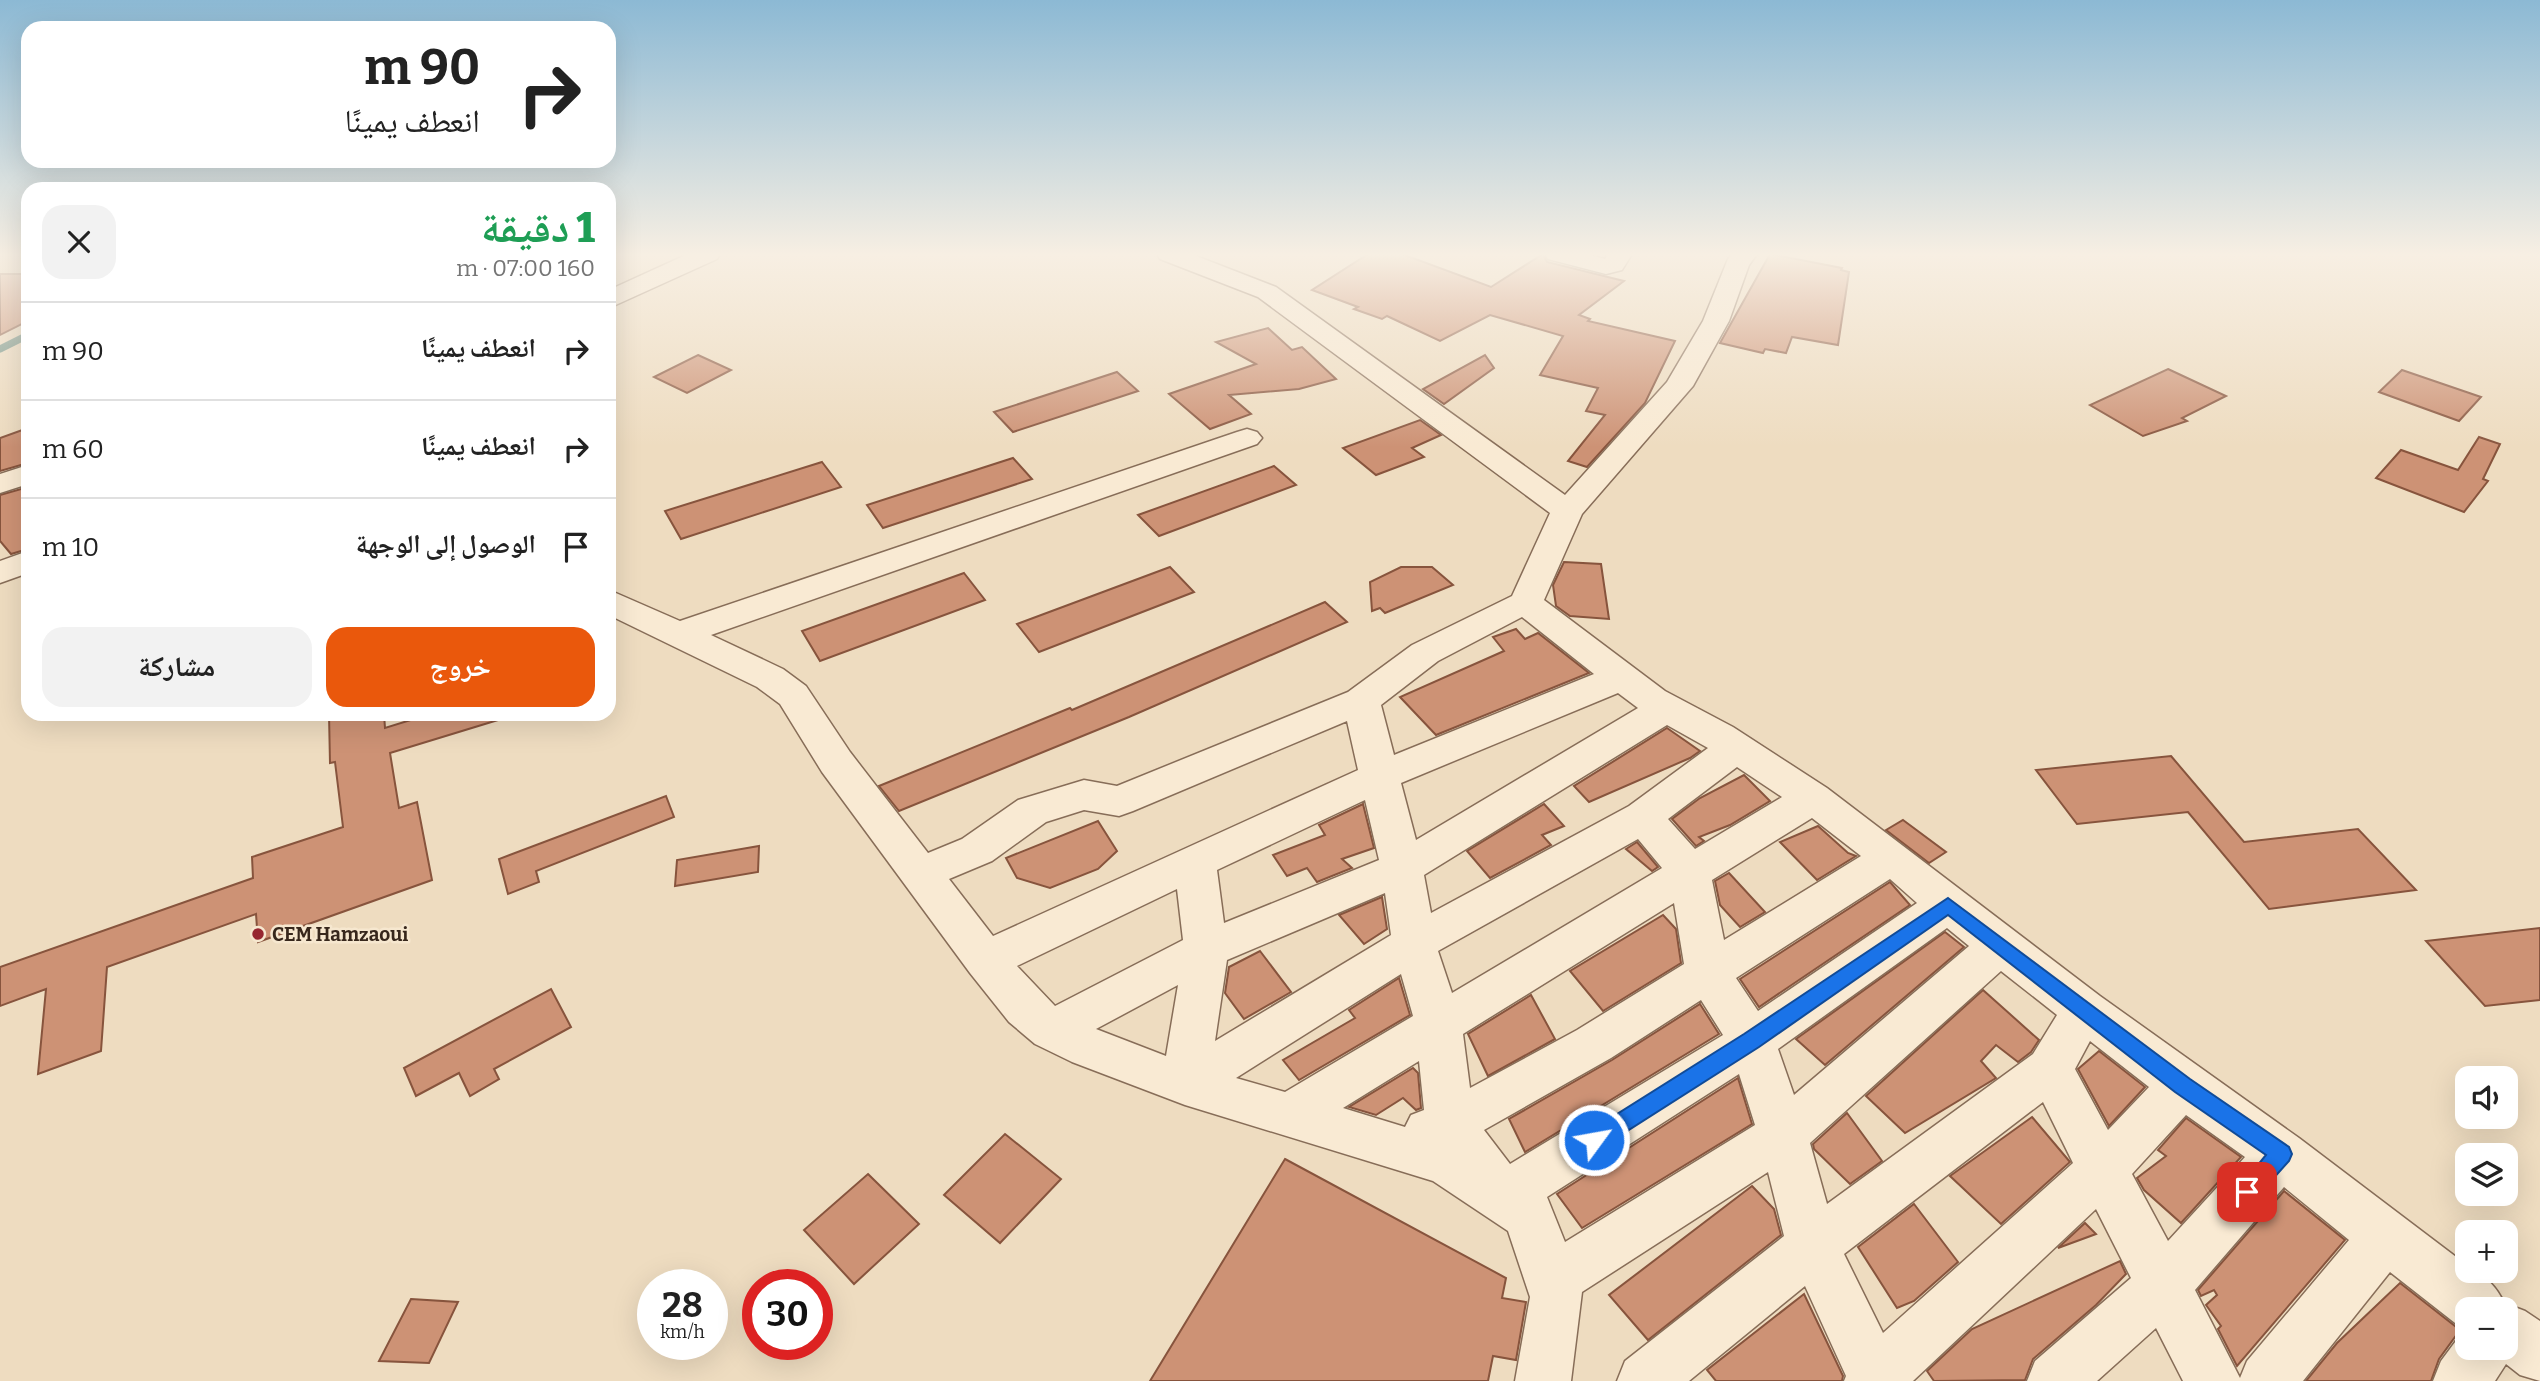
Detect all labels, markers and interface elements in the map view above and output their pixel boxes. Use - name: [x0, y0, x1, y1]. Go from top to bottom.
- text: 90 m: [364, 38, 480, 97]
- icon: right: [504, 49, 595, 140]
- text: انعطف يمينًا: [345, 102, 480, 140]
- text: 1 دقيقة: [481, 203, 595, 253]
- button: close: [42, 205, 116, 279]
- text: 160 m · 07:00: [456, 254, 595, 282]
- icon: right: [557, 332, 595, 370]
- text: انعطف يمينًا: [421, 333, 536, 364]
- text: 90 m: [42, 336, 104, 367]
- icon: right: [557, 430, 595, 468]
- text: انعطف يمينًا: [421, 431, 536, 462]
- text: 60 m: [42, 434, 104, 465]
- icon: arrive: [557, 528, 595, 566]
- text: الوصول إلى الوجهة: [356, 529, 536, 560]
- text: 10 m: [42, 532, 99, 563]
- button: مشاركة: [42, 627, 312, 707]
- button: خروج: [326, 627, 595, 707]
- place label: CEM Hamzaoui: [272, 923, 408, 946]
- marker: CEM Hamzaoui: [250, 926, 266, 942]
- map controls: [2455, 1066, 2518, 1360]
- button: sound: [2455, 1066, 2518, 1129]
- position arrow: [1557, 1103, 1631, 1177]
- button: layers: [2455, 1143, 2518, 1206]
- pin: [2217, 1162, 2277, 1222]
- icon: arrive: [2228, 1173, 2266, 1211]
- button: +: [2455, 1220, 2518, 1283]
- speed limit sign: 30: [742, 1269, 833, 1360]
- text: 28: [662, 1284, 703, 1326]
- button: −: [2455, 1297, 2518, 1360]
- text: km/h: [660, 1321, 705, 1343]

